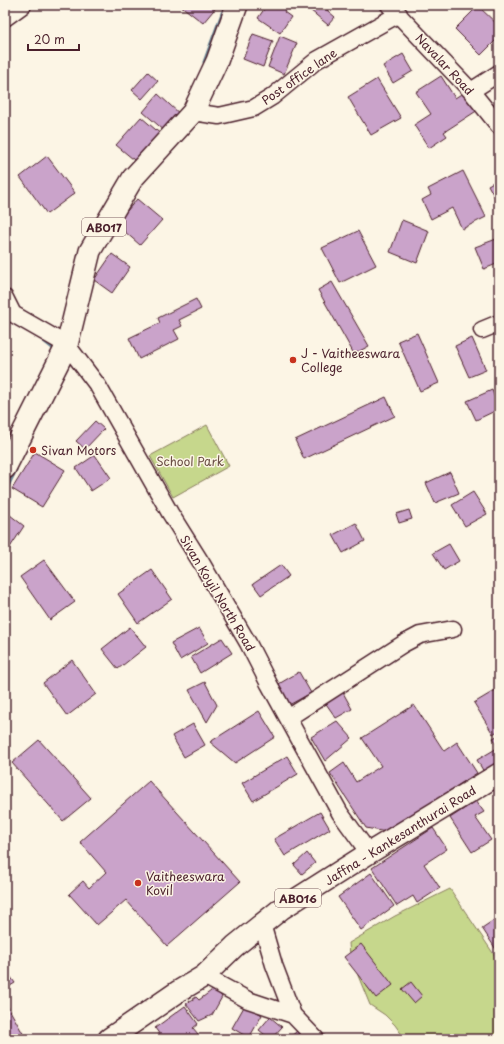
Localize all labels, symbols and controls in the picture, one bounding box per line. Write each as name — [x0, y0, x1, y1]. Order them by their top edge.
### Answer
scale bar — [28, 26, 79, 52]
street label: Navalar Road — [412, 29, 478, 99]
text: 20 m — [34, 30, 65, 48]
street label: Post office lane — [258, 43, 341, 109]
road number: AB017 — [82, 218, 126, 236]
place label: J - Vaitheeswara College — [301, 344, 400, 376]
marker: J - Vaitheeswara College — [288, 355, 298, 365]
place label: Sivan Motors — [41, 441, 117, 459]
marker: Sivan Motors — [28, 445, 38, 455]
park label: School Park — [156, 452, 224, 470]
street label: Sivan Koyil North Road — [176, 531, 260, 655]
street label: Jaffna - Kankesanthurai Road — [321, 781, 479, 889]
place label: Vaitheeswara Kovil — [146, 867, 225, 899]
marker: Vaitheeswara Kovil — [133, 878, 143, 888]
road number: AB016 — [275, 889, 321, 907]

